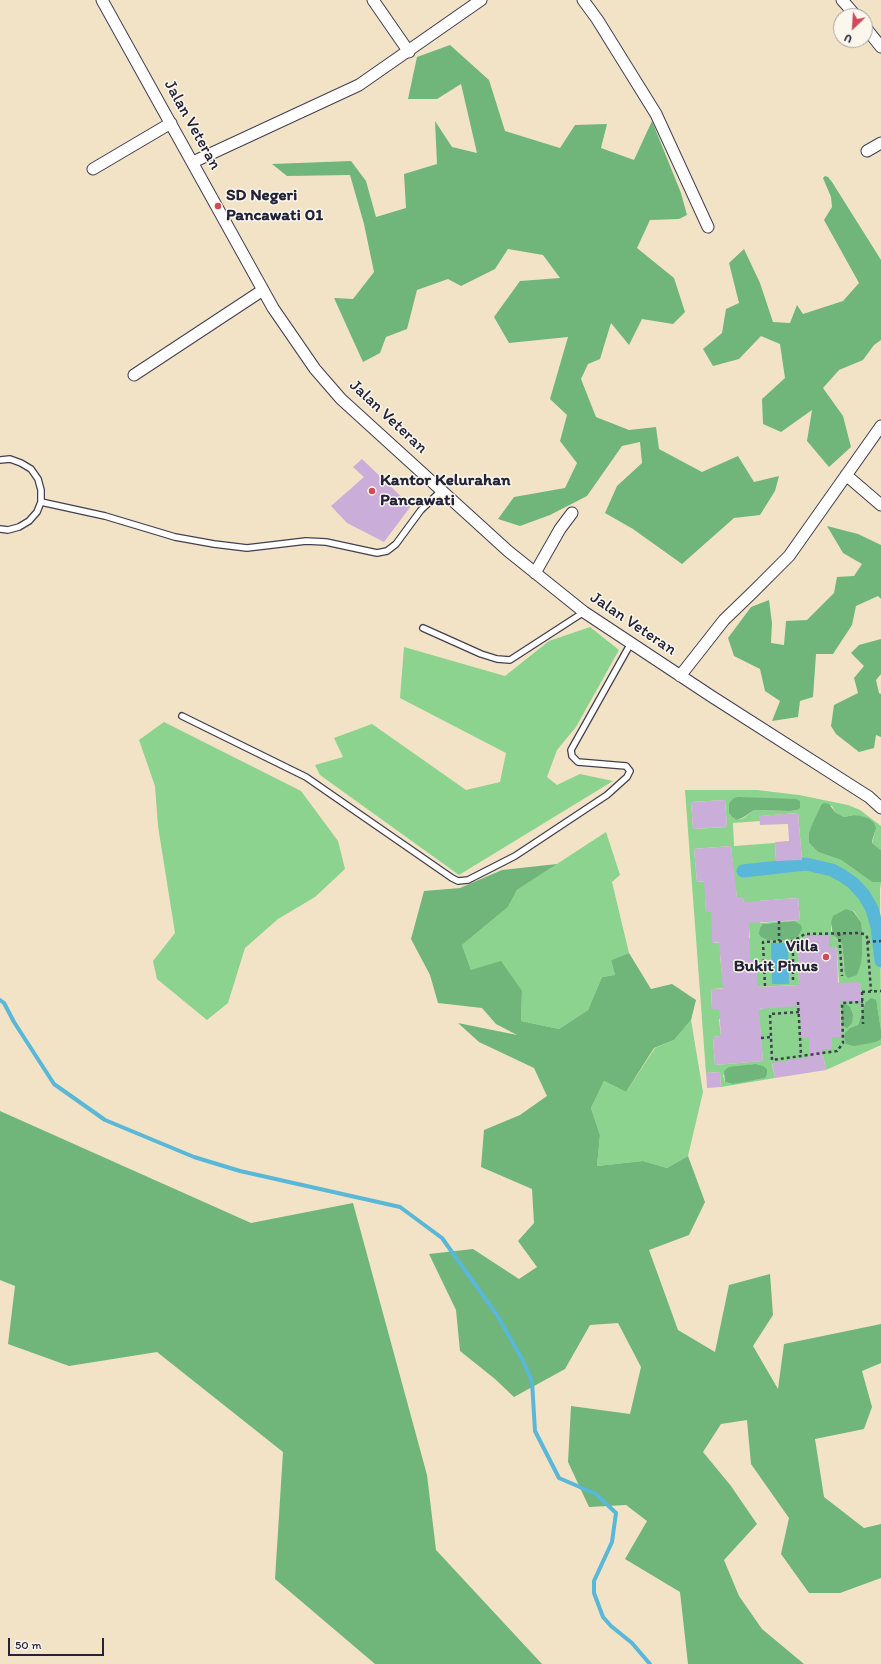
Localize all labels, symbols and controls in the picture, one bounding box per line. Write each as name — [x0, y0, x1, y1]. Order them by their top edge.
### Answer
north arrow — [833, 8, 873, 48]
text: U — [842, 31, 854, 46]
street label: Jalan Veteran — [159, 76, 225, 174]
place label: SD Negeri Pancawati 01 — [226, 186, 323, 226]
marker: SD Negeri Pancawati 01 — [213, 201, 223, 211]
street label: Jalan Veteran — [345, 376, 431, 458]
place label: Kantor Kelurahan Pancawati — [380, 471, 511, 511]
marker: Kantor Kelurahan Pancawati — [367, 486, 377, 496]
street label: Jalan Veteran — [586, 588, 680, 660]
place label: Villa Bukit Pinus — [734, 937, 818, 977]
marker: Villa Bukit Pinus — [821, 952, 831, 962]
scale bar — [10, 1630, 106, 1656]
text: 50 m — [15, 1638, 41, 1652]

